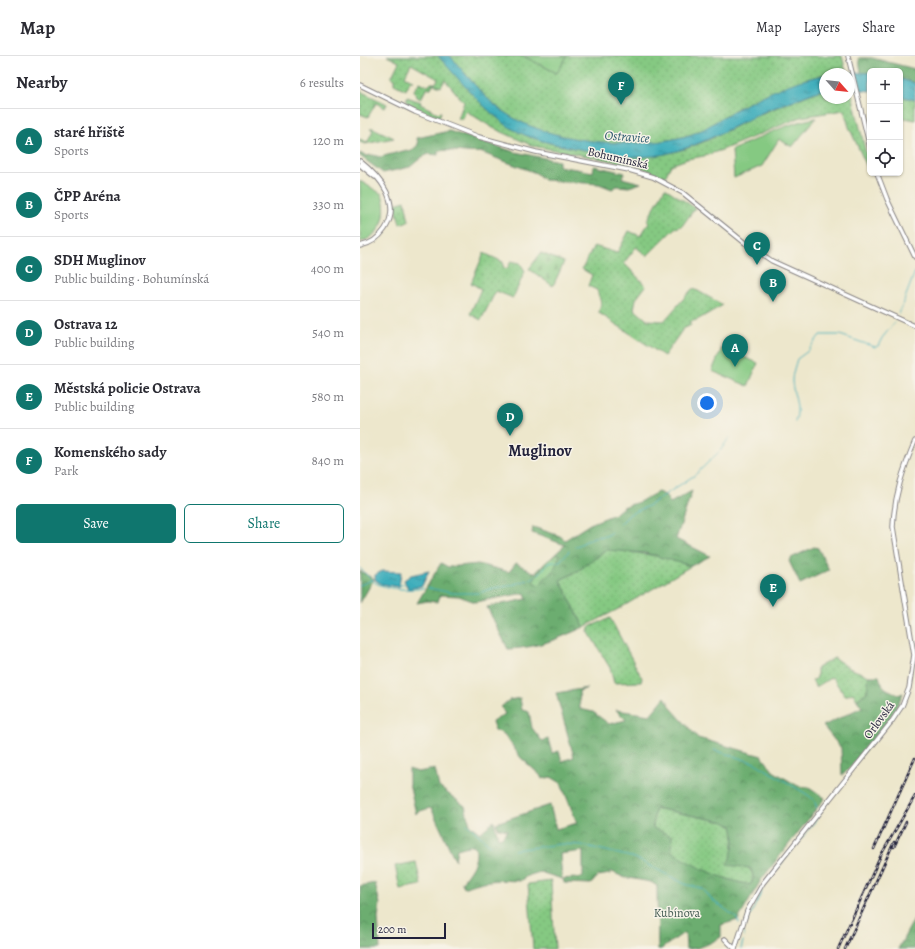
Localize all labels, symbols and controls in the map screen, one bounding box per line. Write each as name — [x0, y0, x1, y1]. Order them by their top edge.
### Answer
text: Map — [20, 15, 55, 41]
text: Map — [756, 18, 782, 37]
text: Layers — [804, 18, 840, 37]
text: Share — [862, 18, 895, 37]
north arrow — [819, 68, 855, 104]
map controls — [867, 68, 903, 176]
button: + — [867, 68, 903, 104]
text: Nearby — [16, 71, 67, 94]
pin: F — [608, 72, 634, 105]
text: 6 results — [300, 74, 344, 91]
button: − — [867, 104, 903, 140]
text: staré hřiště — [54, 122, 125, 142]
water label: Ostravice — [604, 126, 650, 147]
text: A — [25, 132, 33, 149]
text: 120 m — [313, 132, 344, 149]
button: locate — [867, 140, 903, 176]
text: Sports — [54, 142, 89, 159]
street label: Bohumínská — [586, 143, 650, 173]
text: ČPP Aréna — [54, 186, 121, 206]
text: B — [25, 196, 33, 213]
text: 330 m — [313, 196, 344, 213]
text: Sports — [54, 206, 89, 223]
pin: C — [744, 232, 770, 265]
text: SDH Muglinov — [54, 250, 146, 270]
text: C — [25, 260, 33, 277]
text: 400 m — [311, 260, 344, 277]
pin: B — [760, 269, 786, 302]
text: Public building · Bohumínská — [54, 270, 209, 287]
text: Ostrava 12 — [54, 314, 118, 334]
text: D — [24, 324, 34, 341]
text: 540 m — [312, 324, 344, 341]
text: Public building — [54, 334, 134, 351]
pin: A — [722, 334, 748, 367]
text: Městská policie Ostrava — [54, 378, 201, 398]
text: E — [25, 388, 33, 405]
text: 580 m — [312, 388, 344, 405]
your location — [697, 393, 717, 413]
text: Public building — [54, 398, 134, 415]
pin: D — [497, 403, 523, 436]
district label: Muglinov — [508, 440, 572, 462]
text: Komenského sady — [54, 442, 166, 462]
text: F — [26, 452, 32, 469]
text: 840 m — [311, 452, 344, 469]
text: Park — [54, 462, 78, 479]
button: Save — [16, 504, 176, 543]
button: Share — [184, 504, 344, 543]
pin: E — [760, 574, 786, 607]
street label: Orlovská — [860, 698, 898, 742]
park label: Kubínova — [654, 905, 701, 921]
scale bar — [372, 921, 446, 940]
text: 200 m — [378, 922, 406, 937]

